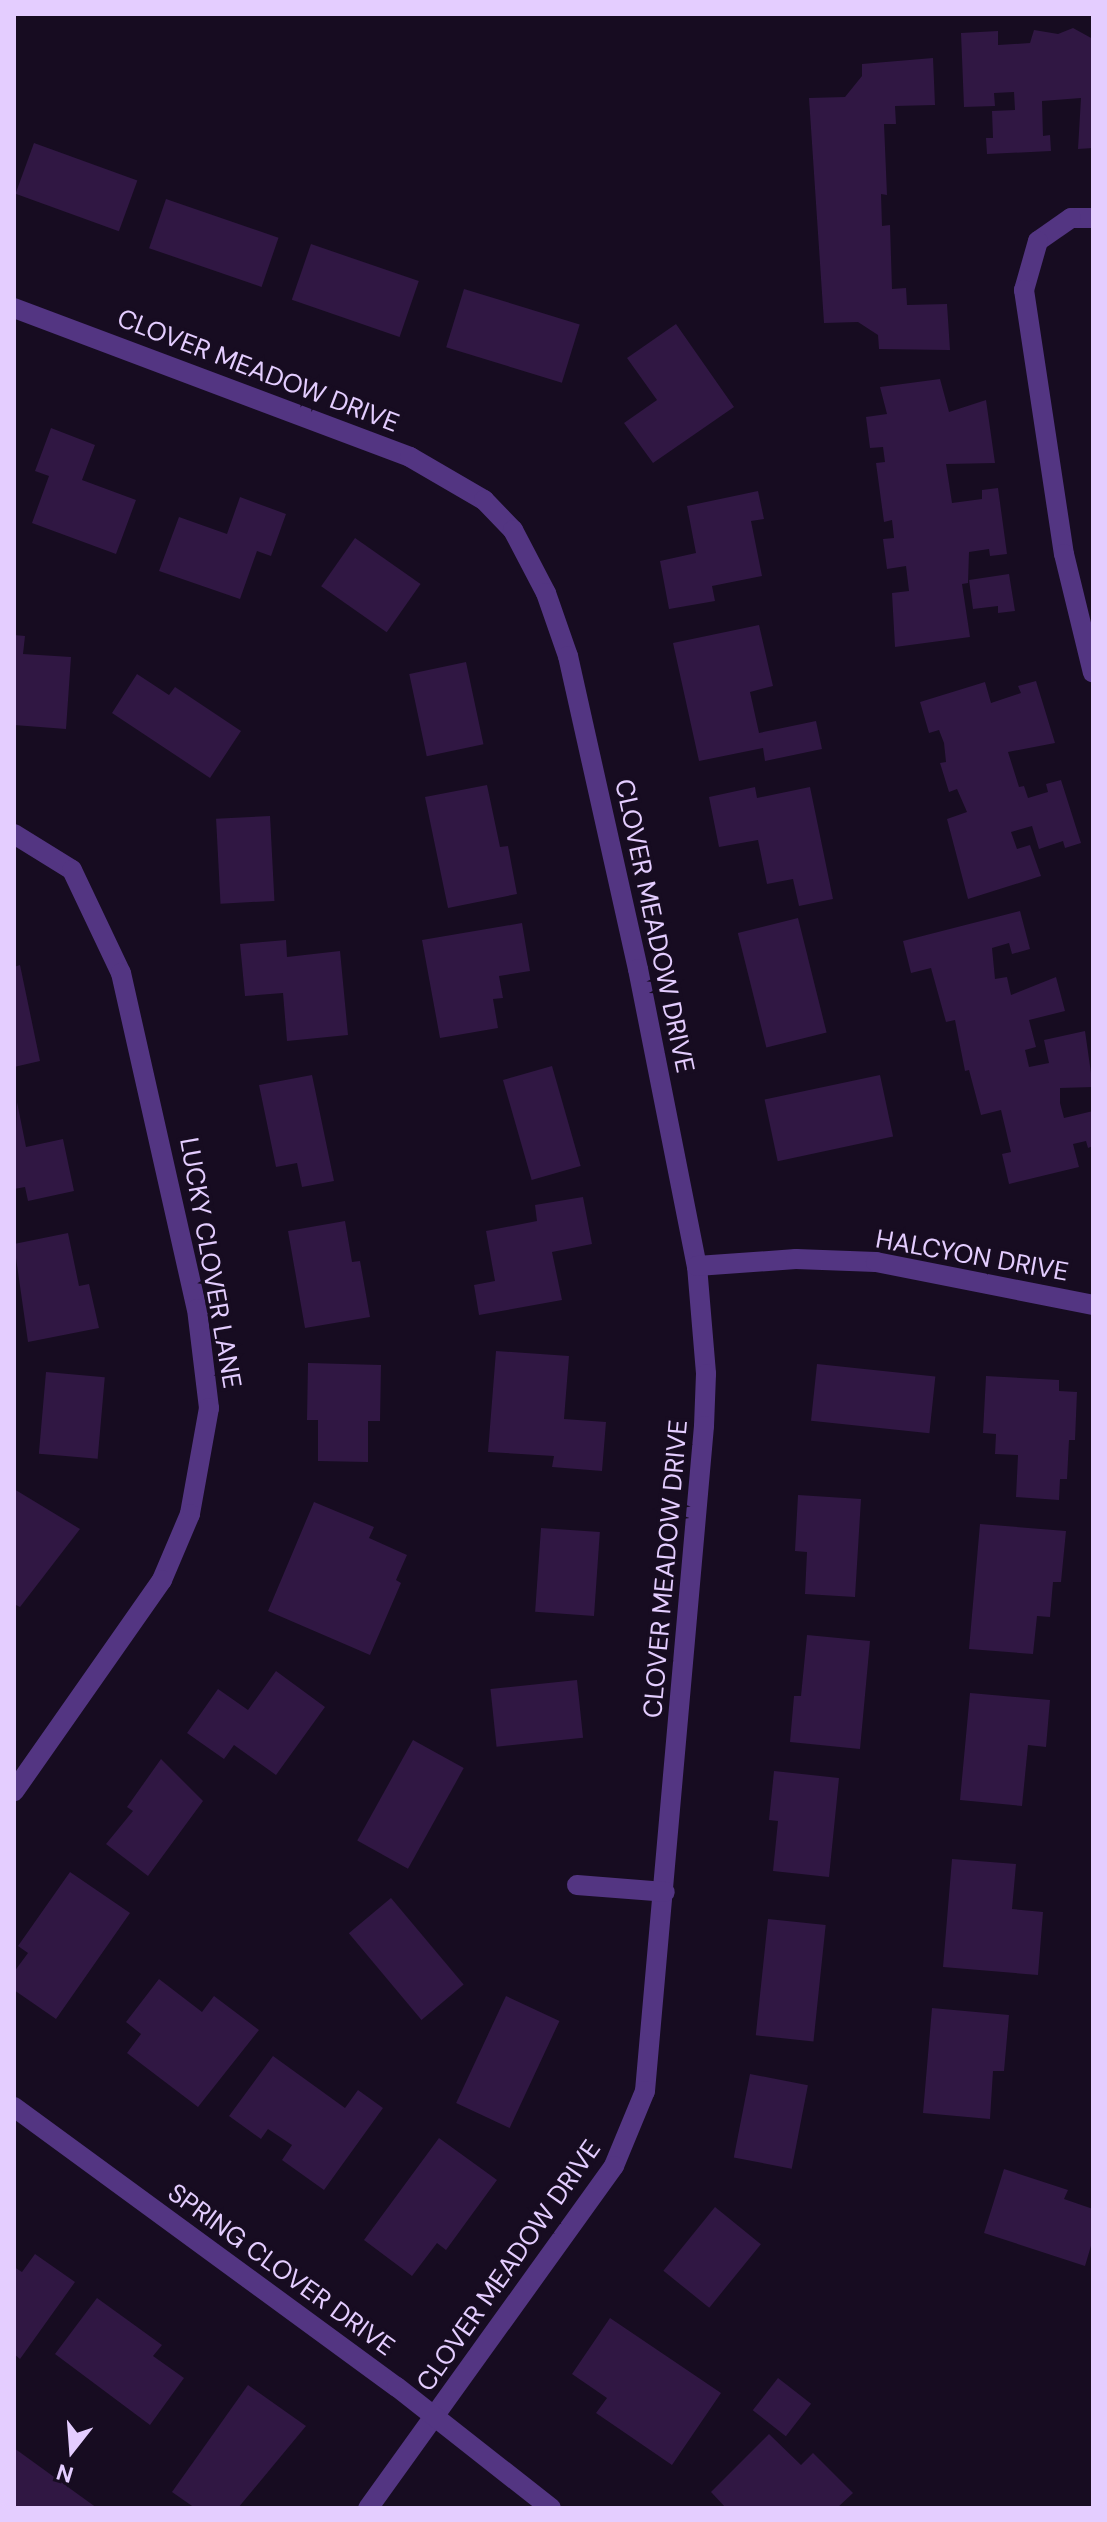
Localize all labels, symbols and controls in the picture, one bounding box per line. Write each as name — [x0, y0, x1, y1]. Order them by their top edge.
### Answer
street label: CLOVER MEADOW DRIVE — [113, 303, 403, 439]
street label: CLOVER MEADOW DRIVE — [608, 776, 700, 1076]
street label: LUCKY CLOVER LANE — [173, 1135, 247, 1391]
street label: HALCYON DRIVE — [873, 1224, 1071, 1288]
street label: CLOVER MEADOW DRIVE — [637, 1419, 695, 1719]
street label: CLOVER MEADOW DRIVE — [410, 2134, 608, 2398]
street label: SPRING CLOVER DRIVE — [162, 2177, 400, 2363]
north arrow — [32, 2410, 112, 2490]
text: N — [53, 2457, 77, 2490]

